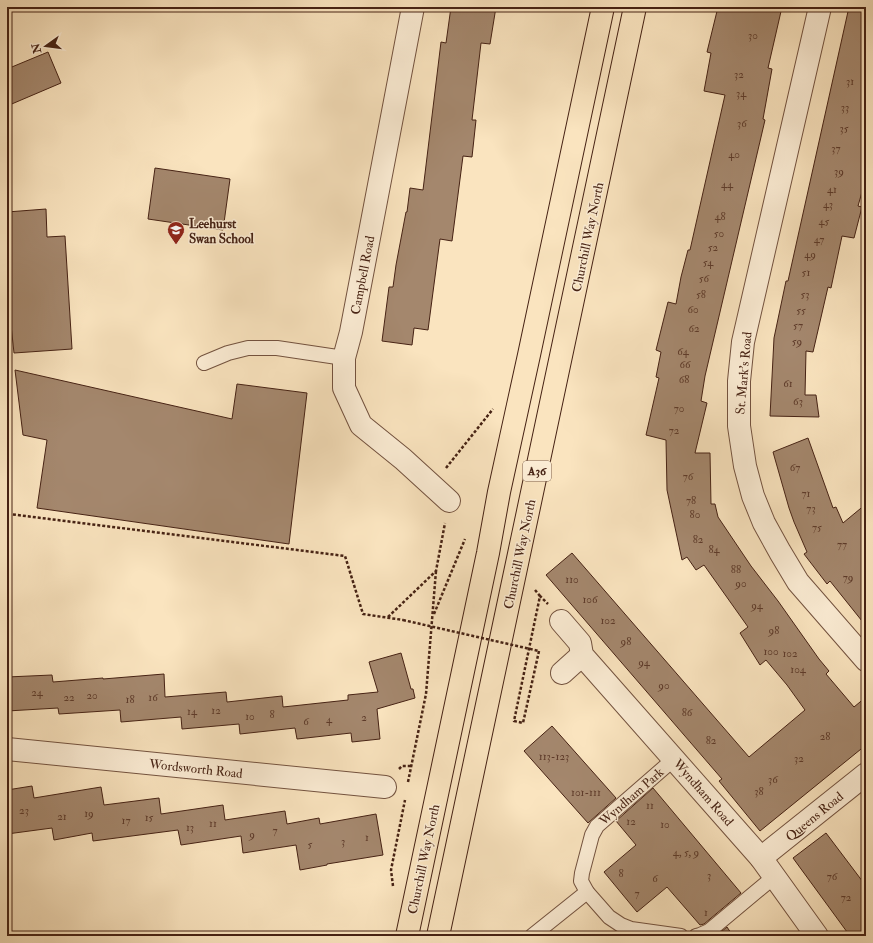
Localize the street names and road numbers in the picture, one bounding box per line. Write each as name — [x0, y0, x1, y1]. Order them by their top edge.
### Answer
street label: Churchill Way North — [569, 181, 608, 294]
street label: Campbell Road — [348, 234, 380, 316]
street label: St. Mark's Road — [732, 330, 756, 415]
road number: A36 — [523, 461, 551, 481]
street label: Churchill Way North — [501, 498, 540, 611]
street label: Wyndham Road — [668, 755, 737, 831]
street label: Wordsworth Road — [147, 756, 244, 782]
street label: Wyndham Park — [595, 764, 668, 830]
street label: Queens Road — [783, 788, 847, 845]
street label: Churchill Way North — [405, 803, 444, 916]

